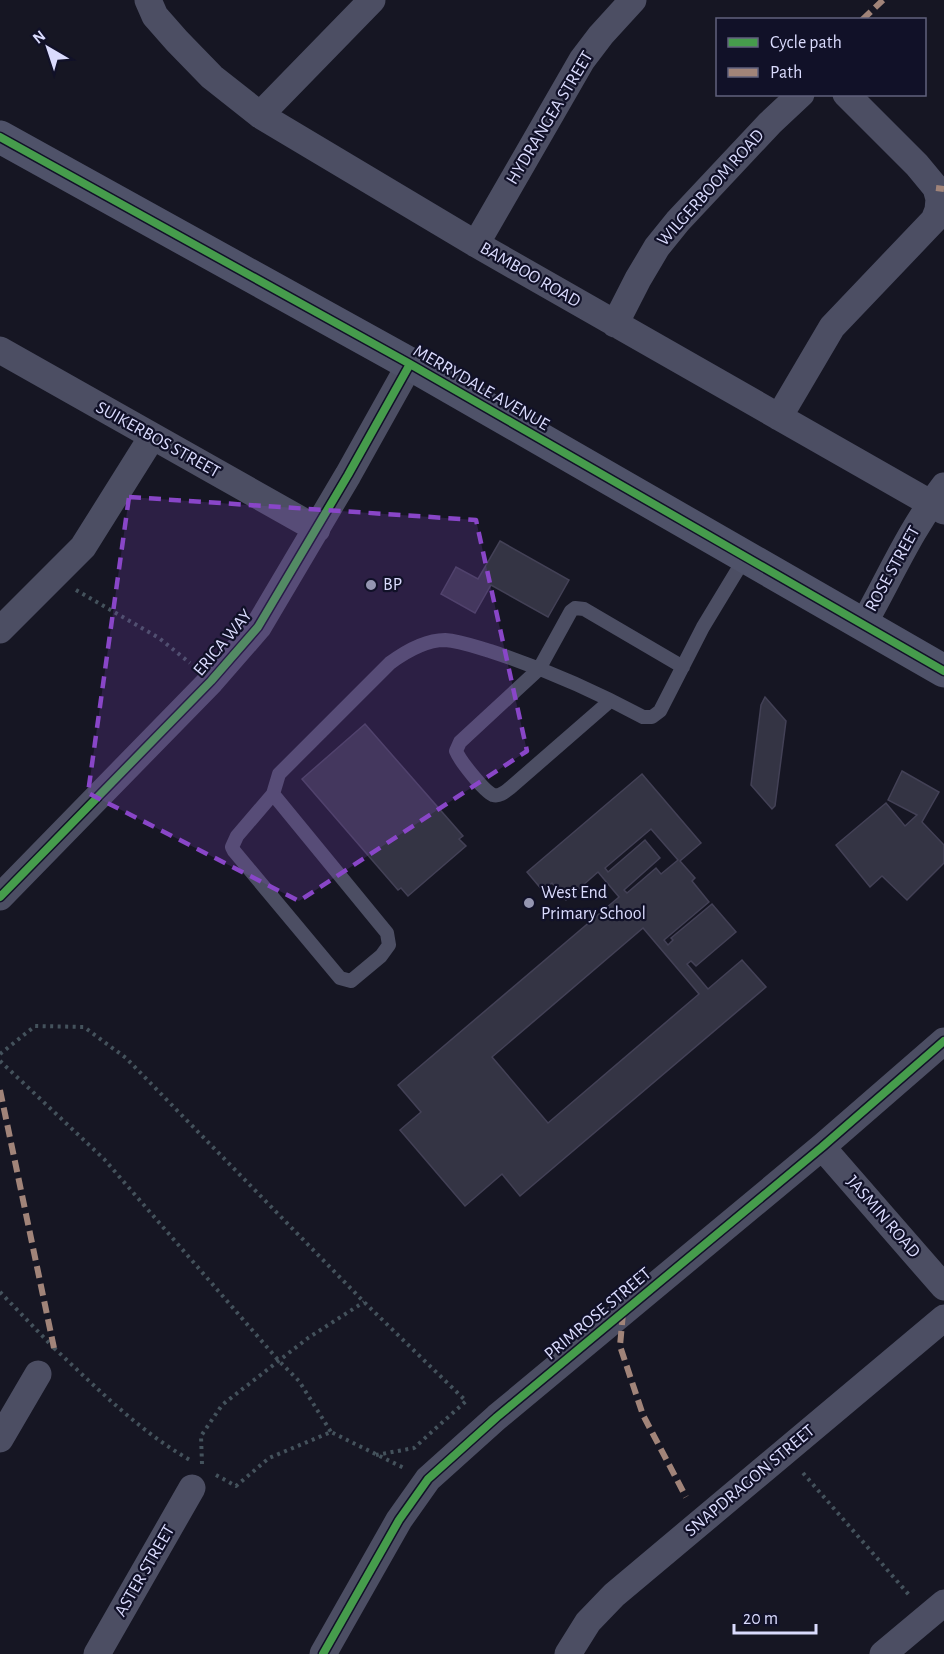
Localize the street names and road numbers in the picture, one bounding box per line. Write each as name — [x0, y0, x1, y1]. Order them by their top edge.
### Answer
street label: HYDRANGEA STREET — [503, 48, 597, 188]
street label: WILGERBOOM ROAD — [654, 126, 768, 250]
street label: BAMBOO ROAD — [477, 239, 583, 311]
street label: MERRYDALE AVENUE — [410, 342, 552, 434]
street label: SUIKERBOS STREET — [93, 398, 223, 482]
street label: ROSE STREET — [862, 523, 924, 615]
street label: ERICA WAY — [190, 606, 256, 680]
street label: JASMIN ROAD — [843, 1173, 923, 1261]
street label: PRIMROSE STREET — [541, 1264, 655, 1364]
street label: SNAPDRAGON STREET — [682, 1422, 818, 1540]
street label: ASTER STREET — [112, 1522, 178, 1620]

